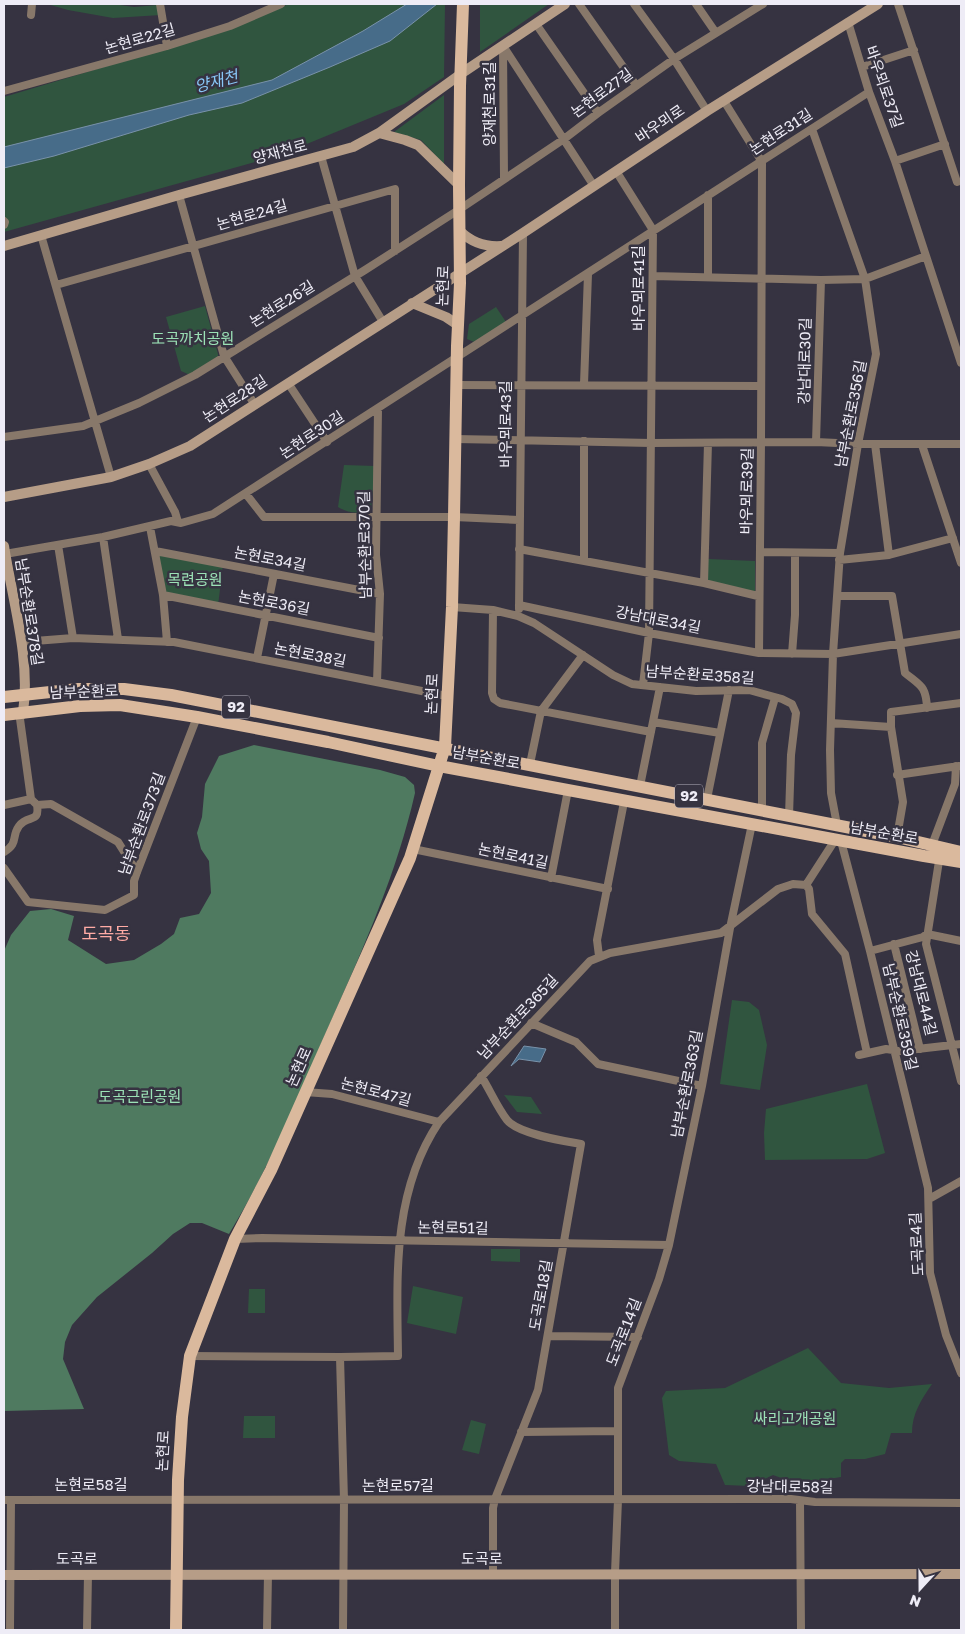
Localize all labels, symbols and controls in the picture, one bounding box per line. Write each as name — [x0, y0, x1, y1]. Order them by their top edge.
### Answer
street label: 논현로22길 — [102, 19, 177, 57]
street label: 바우뫼로37길 — [862, 43, 907, 130]
street label: 양재천로31길 — [480, 61, 498, 147]
street label: 논현로27길 — [567, 64, 636, 121]
water label: 양재천 — [192, 65, 242, 96]
street label: 바우뫼로 — [632, 100, 687, 146]
street label: 논현로31길 — [746, 104, 815, 158]
street label: 양재천로 — [251, 135, 309, 167]
street label: 논현로24길 — [214, 195, 289, 233]
street label: 바우뫼로41길 — [629, 245, 647, 331]
street label: 논현로 — [432, 265, 452, 307]
street label: 논현로26길 — [246, 276, 317, 330]
street label: 강남대로30길 — [794, 317, 814, 405]
park label: 도곡까치공원 — [152, 329, 234, 347]
street label: 남부순환로356길 — [831, 358, 869, 469]
street label: 논현로28길 — [199, 371, 270, 426]
street label: 바우뫼로43길 — [496, 381, 514, 467]
street label: 논현로30길 — [276, 407, 347, 462]
street label: 바우뫼로39길 — [736, 447, 756, 535]
street label: 남부순환로370길 — [354, 490, 374, 600]
street label: 논현로34길 — [233, 542, 308, 574]
street label: 남부순환로378길 — [13, 557, 47, 667]
park label: 목련공원 — [167, 570, 223, 588]
street label: 논현로36길 — [237, 586, 312, 618]
street label: 강남대로34길 — [614, 602, 703, 636]
street label: 논현로38길 — [273, 638, 348, 670]
street label: 남부순환로358길 — [645, 661, 755, 687]
street label: 논현로 — [421, 673, 441, 715]
street label: 남부순환로 — [49, 681, 119, 701]
road number: 92 — [222, 696, 250, 719]
street label: 남부순환로 — [451, 742, 522, 772]
street label: 남부순환로373길 — [114, 770, 168, 878]
road number: 92 — [675, 784, 703, 808]
street label: 남부순환로 — [849, 817, 920, 847]
street label: 논현로41길 — [476, 839, 550, 871]
district label: 도곡동 — [81, 922, 131, 944]
street label: 강남대로44길 — [903, 948, 941, 1037]
street label: 남부순환로359길 — [880, 961, 922, 1072]
street label: 남부순환로365길 — [473, 970, 561, 1062]
street label: 남부순환로363길 — [667, 1028, 705, 1139]
street label: 논현로 — [281, 1044, 315, 1089]
street label: 논현로47길 — [339, 1073, 414, 1109]
park label: 도곡근린공원 — [99, 1087, 181, 1105]
street label: 도곡로4길 — [905, 1211, 927, 1277]
street label: 논현로51길 — [417, 1217, 489, 1237]
street label: 도곡로18길 — [525, 1258, 555, 1332]
street label: 도곡로14길 — [602, 1295, 644, 1368]
park label: 싸리고개공원 — [754, 1409, 836, 1427]
street label: 논현로 — [152, 1430, 172, 1472]
street label: 논현로58길 — [54, 1475, 128, 1493]
street label: 논현로57길 — [362, 1476, 434, 1494]
street label: 강남대로58길 — [746, 1476, 834, 1496]
street label: 도곡로 — [56, 1549, 98, 1567]
street label: 도곡로 — [461, 1549, 503, 1567]
north arrow — [895, 1564, 945, 1614]
text: N — [907, 1592, 923, 1611]

